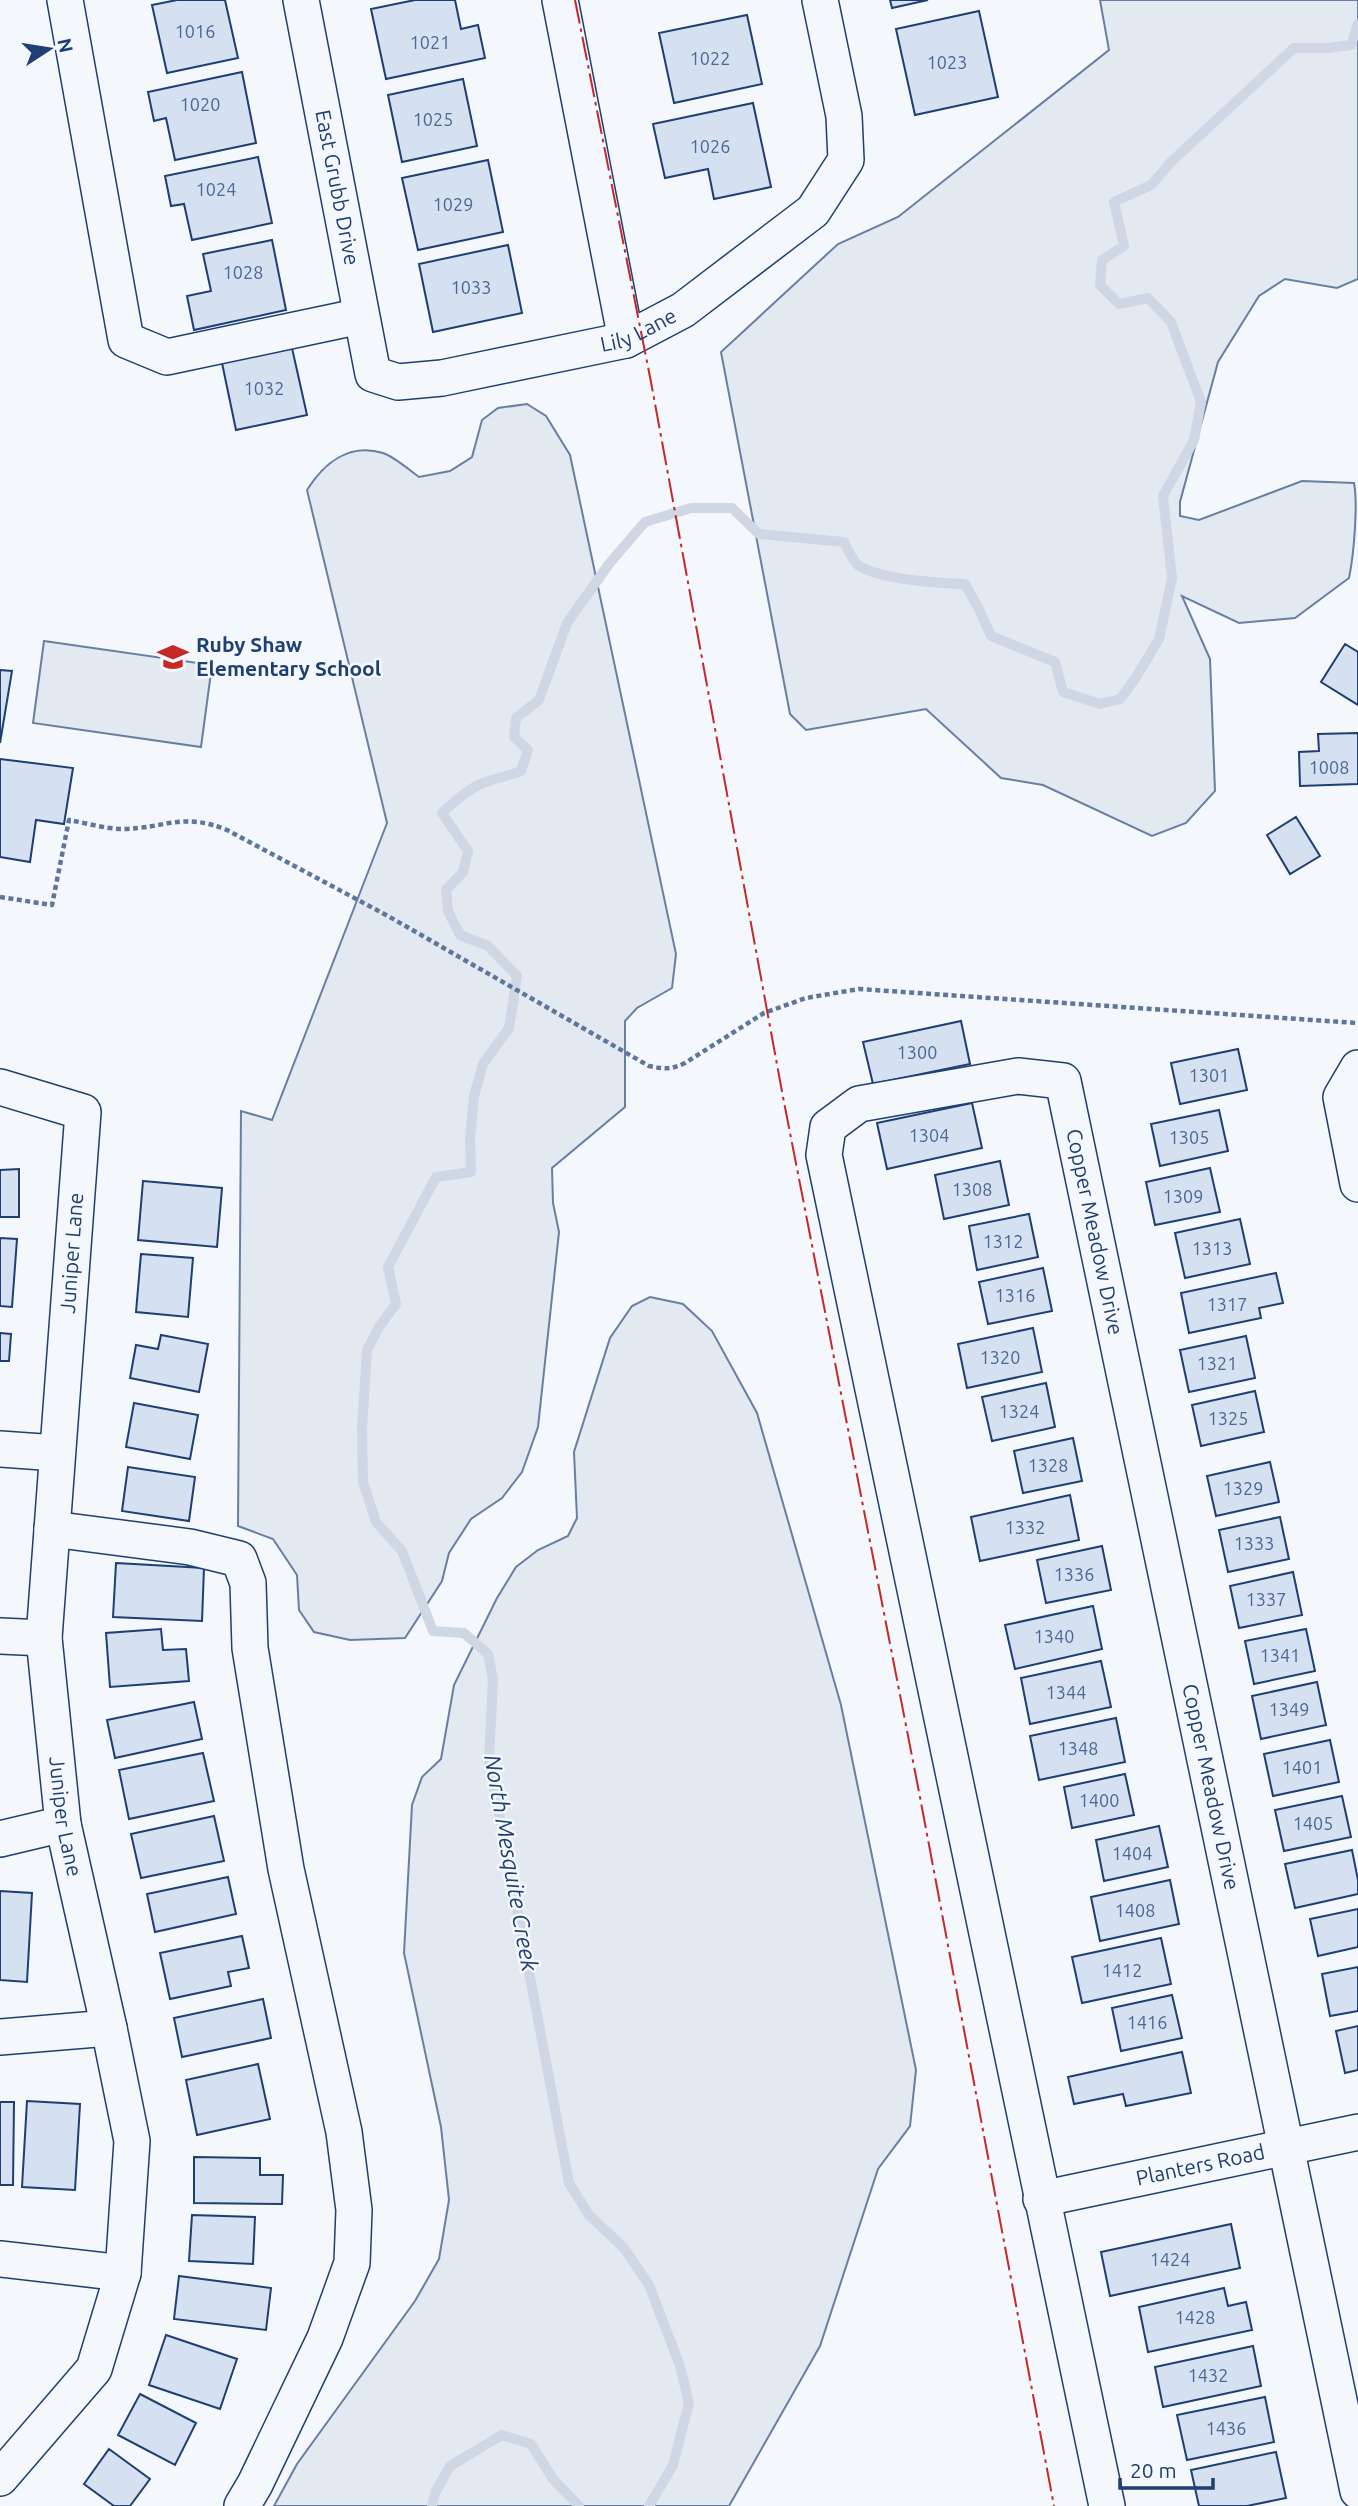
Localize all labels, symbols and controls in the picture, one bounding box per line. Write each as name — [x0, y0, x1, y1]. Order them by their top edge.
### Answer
north arrow — [14, 14, 84, 84]
house number: 1016 — [175, 21, 215, 41]
house number: 1021 — [410, 32, 450, 52]
text: N — [53, 36, 78, 55]
house number: 1022 — [690, 48, 730, 68]
house number: 1023 — [927, 52, 967, 72]
house number: 1020 — [180, 94, 220, 114]
street label: East Grubb Drive — [311, 108, 365, 267]
house number: 1025 — [413, 109, 453, 129]
house number: 1026 — [690, 136, 730, 156]
house number: 1024 — [196, 179, 236, 199]
house number: 1029 — [433, 194, 473, 214]
house number: 1028 — [223, 262, 263, 282]
house number: 1033 — [451, 277, 491, 297]
street label: Lily Lane — [598, 303, 680, 356]
house number: 1032 — [244, 378, 284, 398]
place label: Ruby Shaw Elementary School — [196, 632, 381, 680]
school or university icon: Ruby Shaw Elementary School — [156, 640, 190, 674]
house number: 1008 — [1309, 757, 1349, 777]
house number: 1300 — [897, 1042, 937, 1062]
house number: 1301 — [1189, 1065, 1229, 1085]
house number: 1304 — [909, 1125, 949, 1145]
street label: Copper Meadow Drive — [1062, 1126, 1129, 1337]
house number: 1305 — [1169, 1127, 1209, 1147]
house number: 1308 — [952, 1179, 992, 1199]
house number: 1309 — [1163, 1186, 1203, 1206]
street label: Juniper Lane — [55, 1192, 87, 1314]
house number: 1312 — [983, 1231, 1023, 1251]
house number: 1313 — [1192, 1238, 1232, 1258]
house number: 1316 — [995, 1285, 1035, 1305]
house number: 1317 — [1207, 1294, 1247, 1314]
house number: 1320 — [980, 1347, 1020, 1367]
house number: 1321 — [1197, 1353, 1237, 1373]
house number: 1324 — [999, 1401, 1039, 1421]
house number: 1325 — [1208, 1408, 1248, 1428]
house number: 1328 — [1028, 1455, 1068, 1475]
house number: 1329 — [1223, 1478, 1263, 1498]
house number: 1332 — [1005, 1517, 1045, 1537]
house number: 1333 — [1234, 1533, 1274, 1553]
house number: 1336 — [1054, 1564, 1094, 1584]
house number: 1337 — [1246, 1589, 1286, 1609]
house number: 1340 — [1034, 1626, 1074, 1646]
house number: 1341 — [1260, 1645, 1300, 1665]
street label: Copper Meadow Drive — [1178, 1681, 1245, 1892]
house number: 1344 — [1046, 1682, 1086, 1702]
house number: 1349 — [1269, 1699, 1309, 1719]
house number: 1348 — [1058, 1738, 1098, 1758]
water label: North Mesquite Creek — [480, 1753, 543, 1973]
street label: Juniper Lane — [45, 1755, 87, 1879]
house number: 1401 — [1282, 1757, 1322, 1777]
house number: 1400 — [1079, 1790, 1119, 1810]
house number: 1405 — [1293, 1813, 1333, 1833]
house number: 1404 — [1112, 1843, 1152, 1863]
house number: 1408 — [1115, 1900, 1155, 1920]
house number: 1412 — [1102, 1960, 1142, 1980]
house number: 1416 — [1127, 2012, 1167, 2032]
street label: Planters Road — [1134, 2139, 1267, 2190]
house number: 1424 — [1150, 2249, 1190, 2269]
house number: 1428 — [1175, 2307, 1215, 2327]
house number: 1432 — [1188, 2365, 1228, 2385]
house number: 1436 — [1206, 2418, 1246, 2438]
scale bar — [1120, 2446, 1213, 2490]
text: 20 m — [1130, 2458, 1177, 2482]

